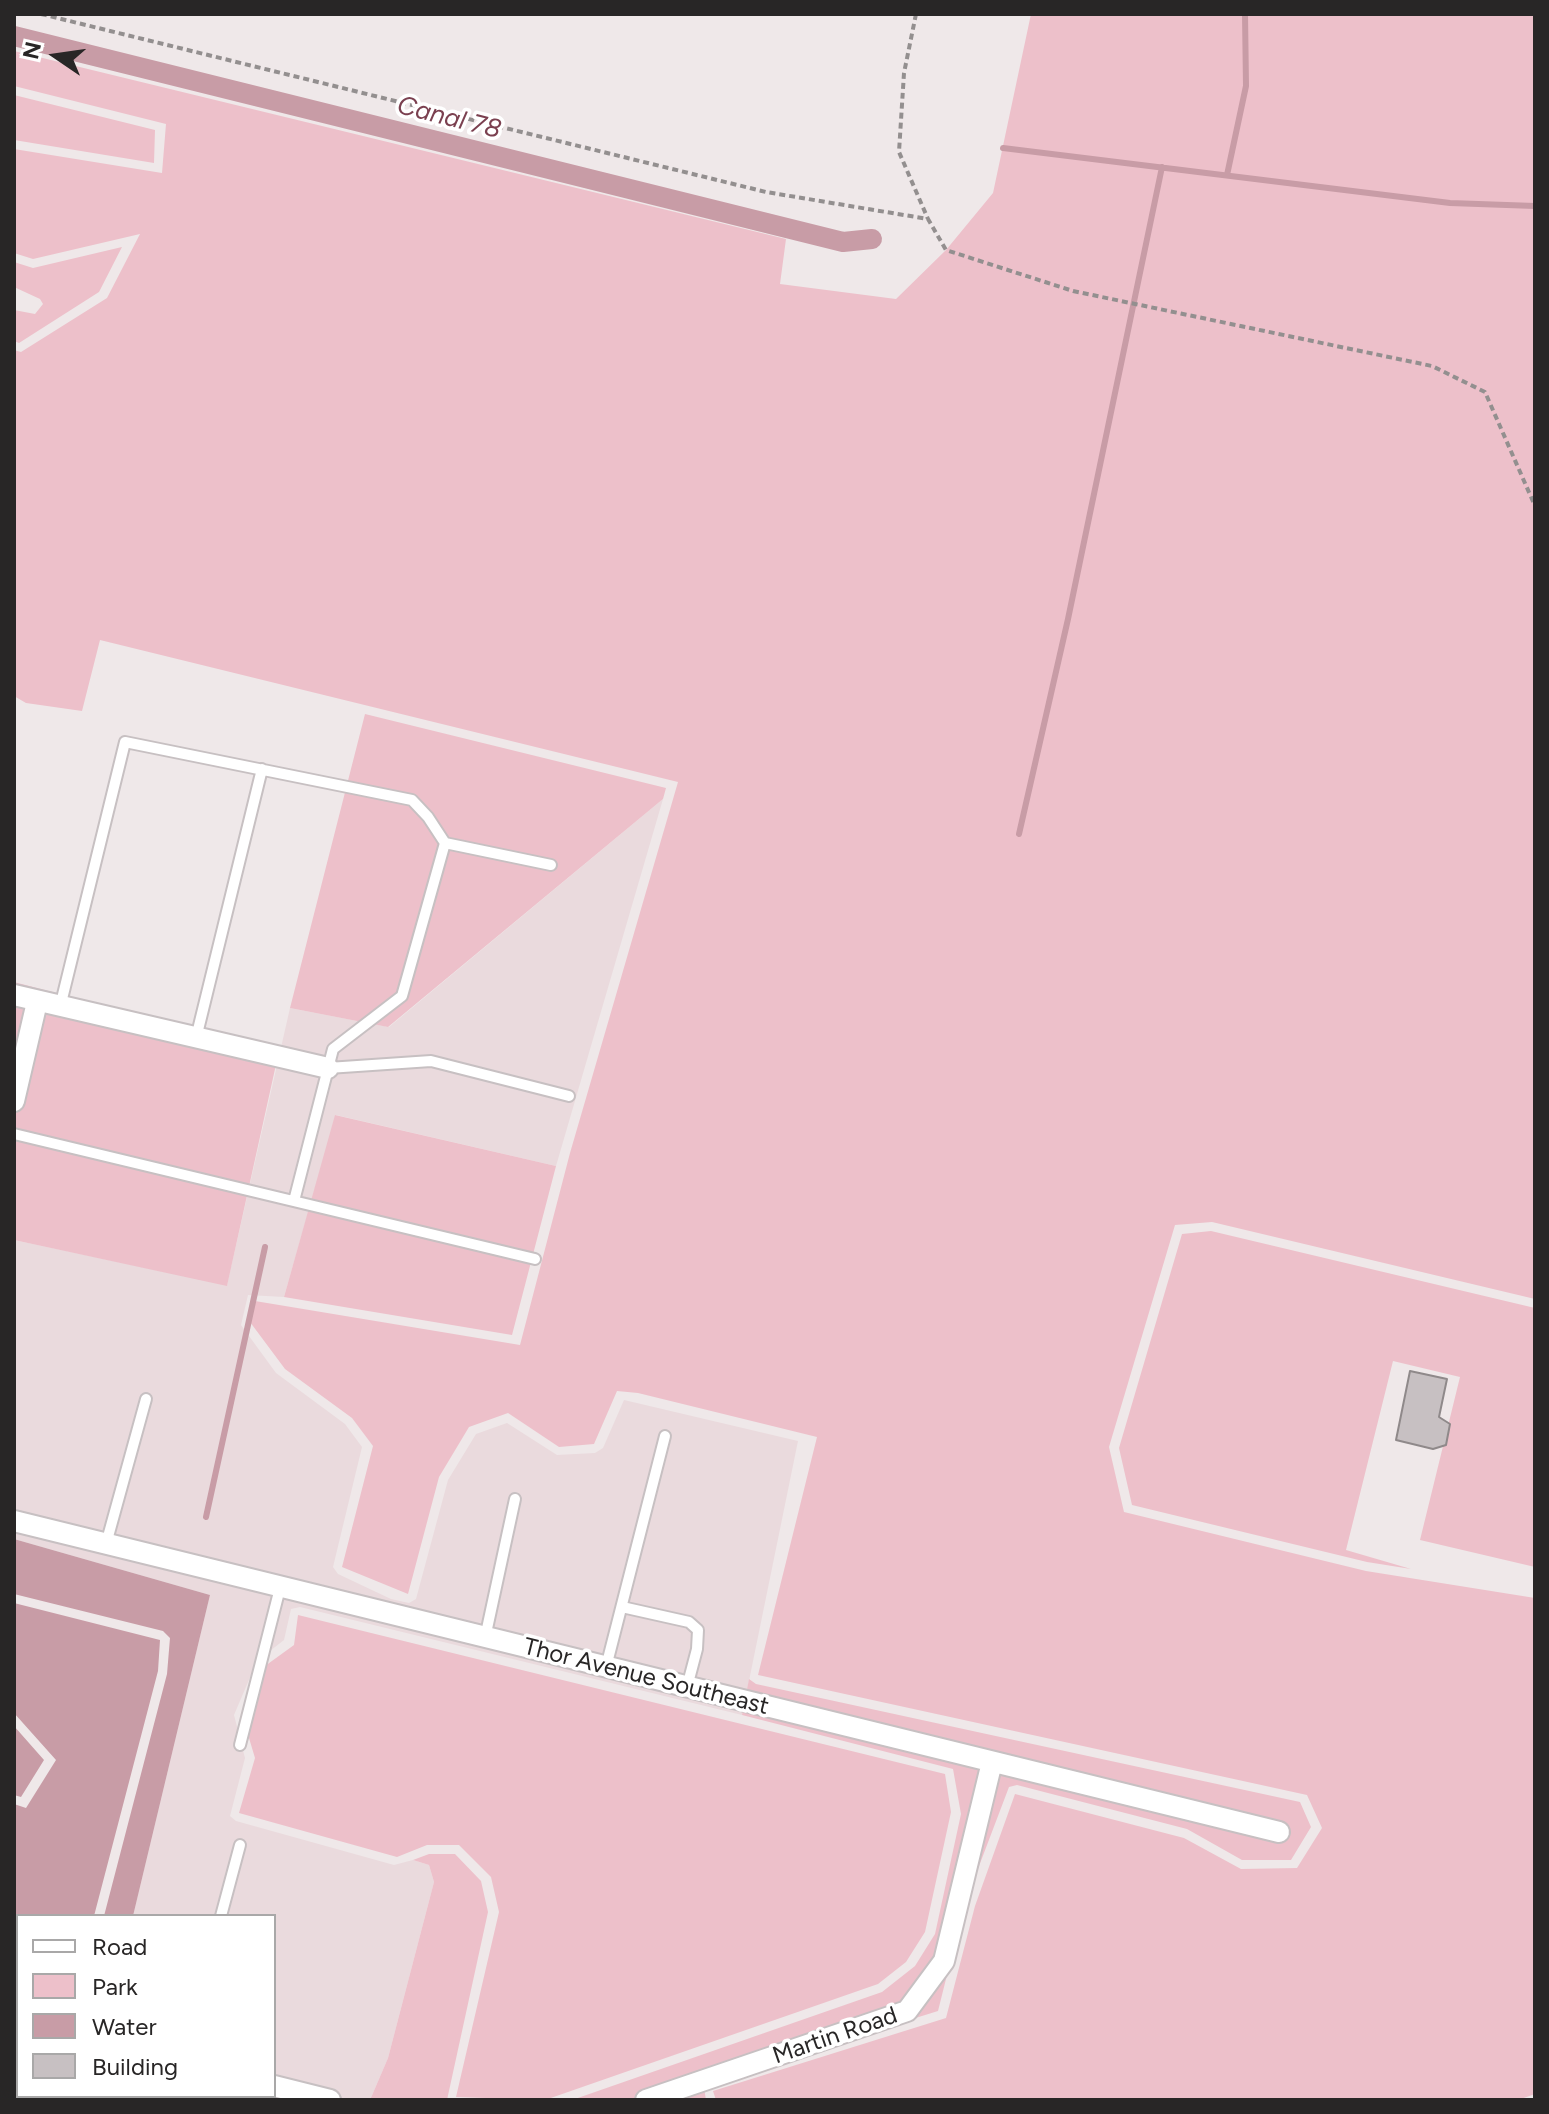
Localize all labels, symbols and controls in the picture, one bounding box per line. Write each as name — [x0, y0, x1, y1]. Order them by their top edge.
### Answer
north arrow — [16, 16, 96, 96]
text: N — [17, 39, 47, 62]
water label: Canal 78 — [394, 90, 504, 146]
street label: Thor Avenue Southeast — [520, 1633, 772, 1721]
legend — [16, 1914, 276, 2098]
text: Road — [92, 1932, 147, 1961]
text: Park — [92, 1972, 138, 2001]
street label: Martin Road — [769, 2001, 901, 2071]
text: Water — [92, 2012, 157, 2041]
text: Building — [92, 2052, 178, 2081]

